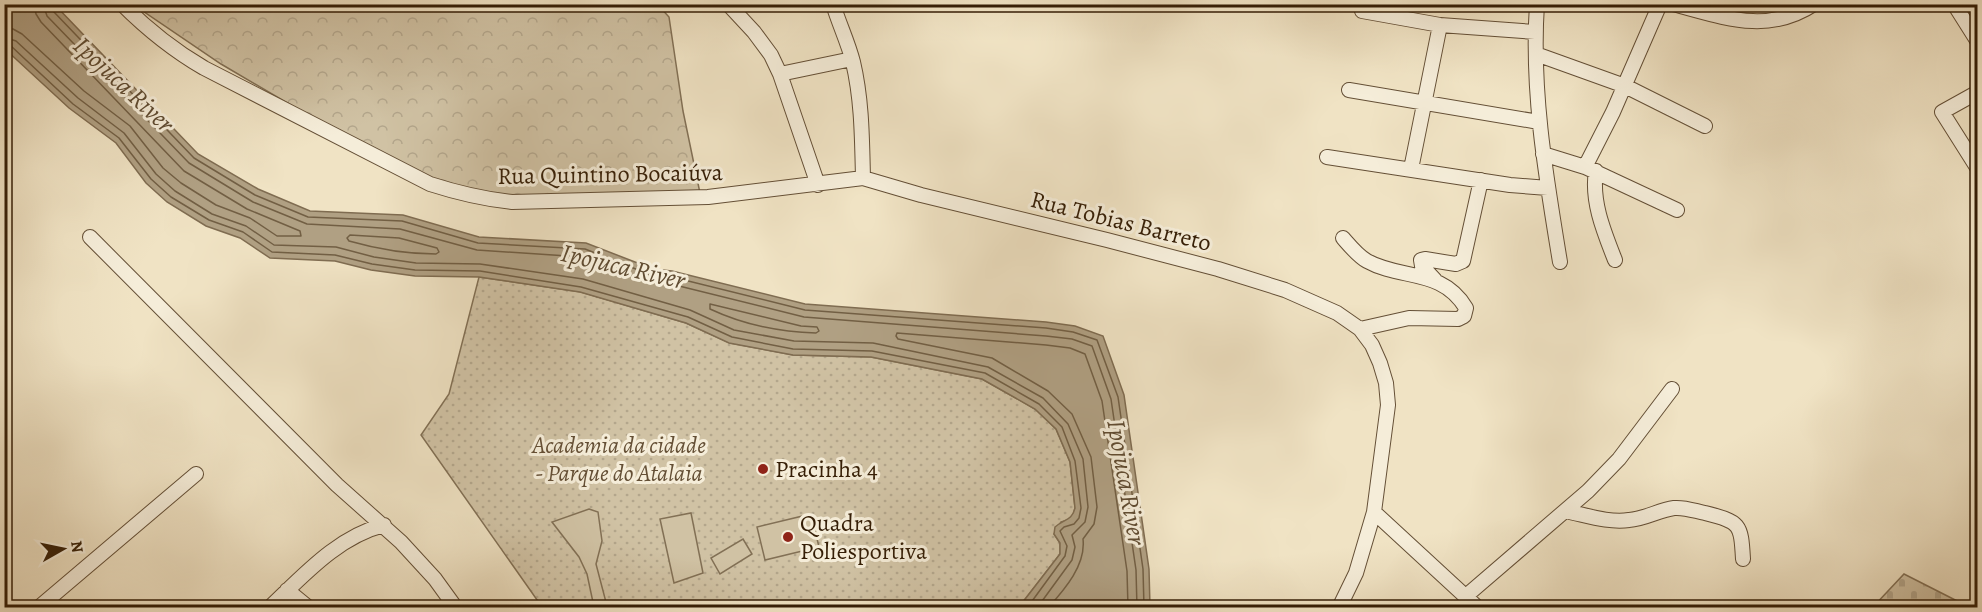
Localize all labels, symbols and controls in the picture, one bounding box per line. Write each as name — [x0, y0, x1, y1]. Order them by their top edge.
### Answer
water label: Ipojuca River — [66, 28, 183, 141]
street label: Rua Quintino Bocaiúva — [497, 156, 724, 192]
street label: Rua Tobias Barreto — [1027, 183, 1215, 259]
water label: Ipojuca River — [557, 235, 689, 298]
water label: Ipojuca River — [1098, 417, 1155, 548]
park label: Academia da cidade - Parque do Atalaia — [530, 429, 706, 489]
place label: Pracinha 4 — [775, 453, 878, 485]
marker: Pracinha 4 — [756, 462, 770, 476]
place label: Quadra Poliesportiva — [800, 507, 928, 567]
north arrow — [33, 519, 93, 579]
marker: Quadra Poliesportiva — [781, 530, 795, 544]
text: N — [65, 539, 89, 555]

